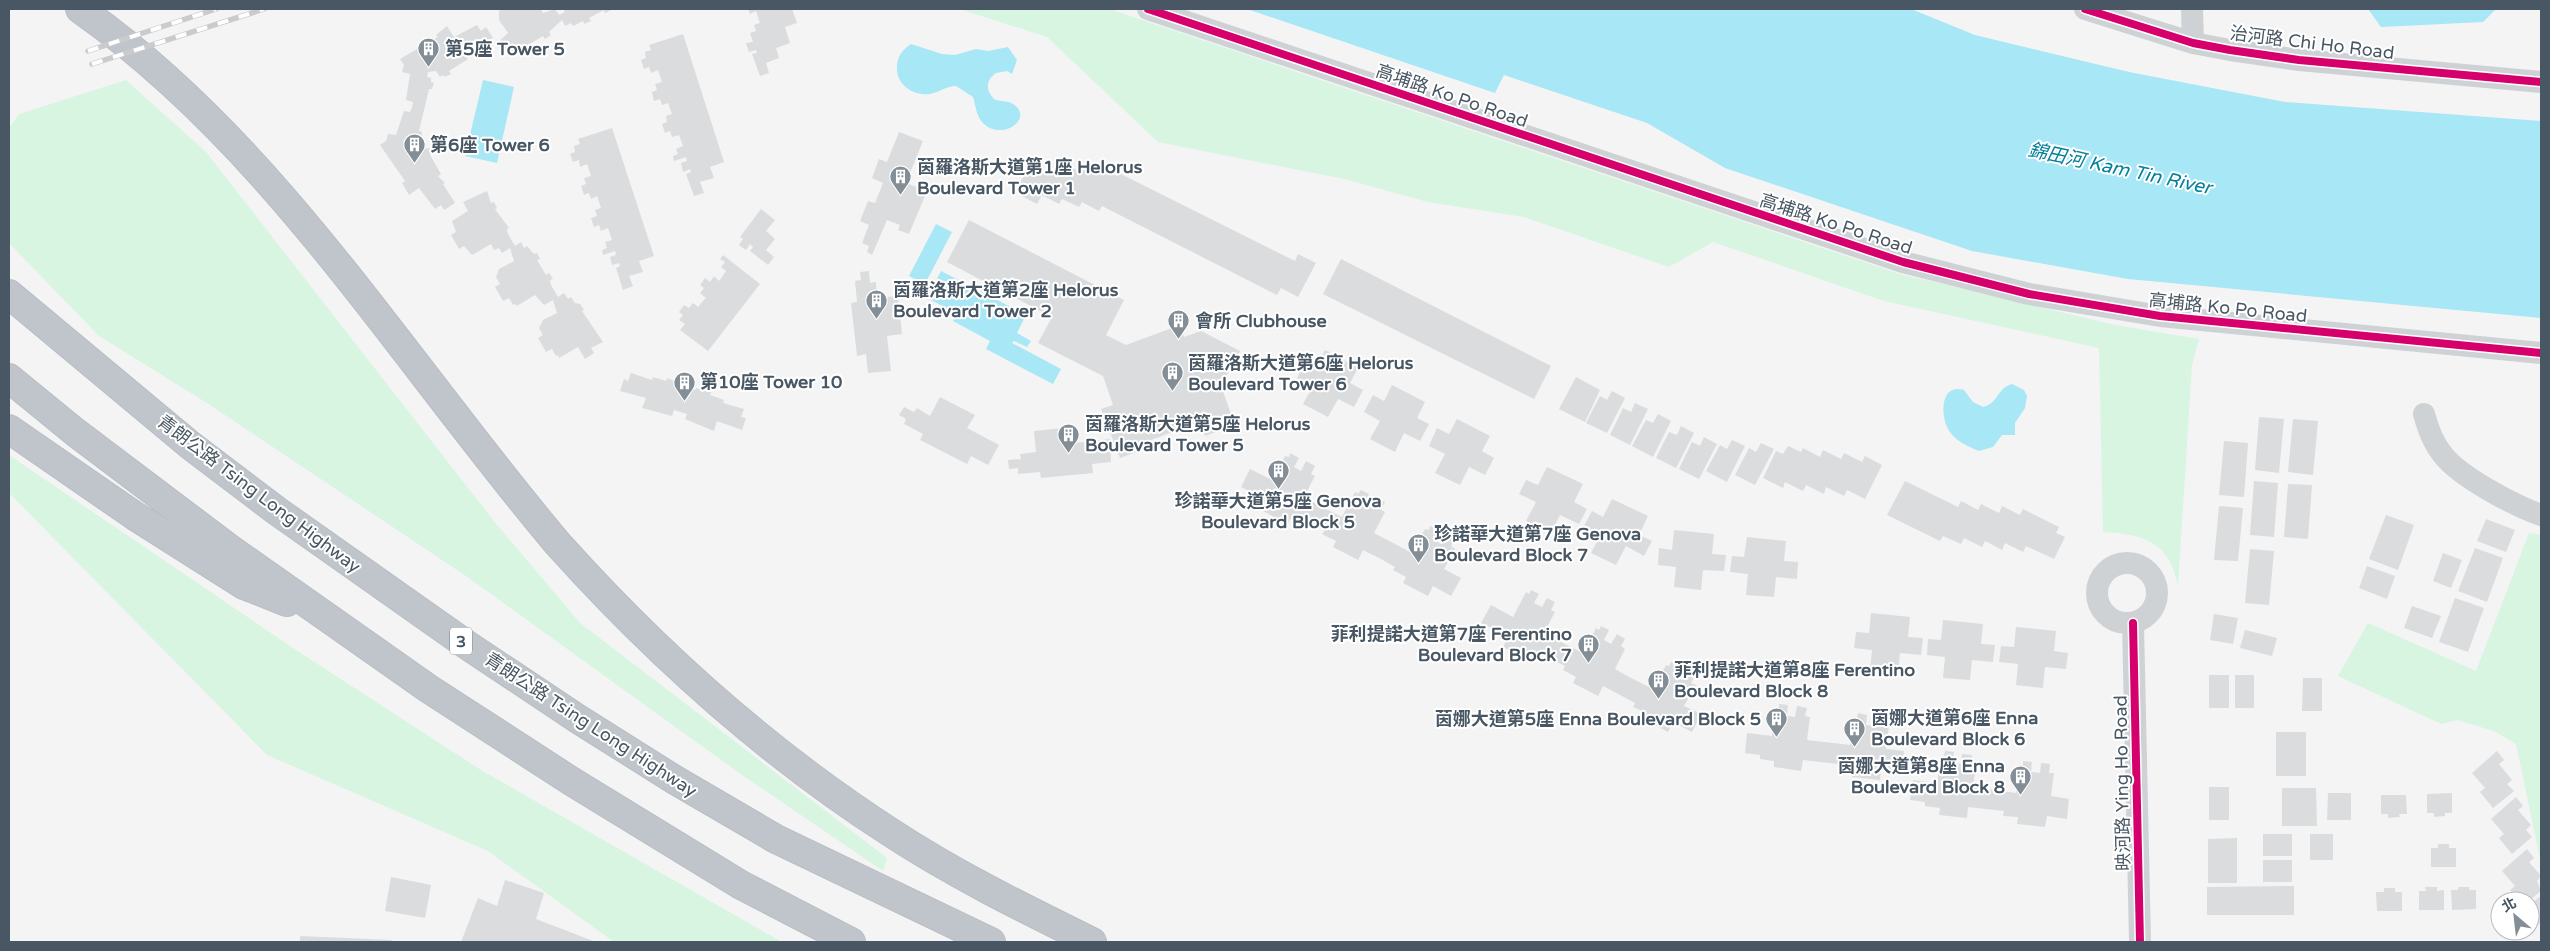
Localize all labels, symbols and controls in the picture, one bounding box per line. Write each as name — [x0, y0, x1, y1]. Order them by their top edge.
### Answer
street label: 治河路 Chi Ho Road — [2229, 22, 2395, 64]
building icon: 第5座 Tower 5 — [417, 37, 441, 68]
place label: 第5座 Tower 5 — [445, 38, 565, 60]
street label: 高埔路 Ko Po Road — [1373, 60, 1531, 132]
building icon: 第6座 Tower 6 — [402, 133, 426, 164]
place label: 第6座 Tower 6 — [430, 134, 550, 156]
water label: 錦田河 Kam Tin River — [2026, 139, 2216, 200]
place label: 茵羅洛斯大道第1座 Helorus Boulevard Tower 1 — [917, 156, 1143, 199]
building icon: 茵羅洛斯大道第1座 Helorus Boulevard Tower 1 — [889, 165, 913, 196]
street label: 高埔路 Ko Po Road — [1757, 189, 1915, 259]
place label: 茵羅洛斯大道第2座 Helorus Boulevard Tower 2 — [893, 279, 1119, 322]
building icon: 茵羅洛斯大道第2座 Helorus Boulevard Tower 2 — [865, 288, 889, 319]
street label: 高埔路 Ko Po Road — [2148, 289, 2308, 327]
building icon: 會所 Clubhouse — [1167, 309, 1191, 340]
place label: 會所 Clubhouse — [1195, 310, 1327, 332]
place label: 茵羅洛斯大道第6座 Helorus Boulevard Tower 6 — [1188, 352, 1414, 395]
building icon: 茵羅洛斯大道第6座 Helorus Boulevard Tower 6 — [1160, 361, 1184, 392]
building icon: 第10座 Tower 10 — [672, 370, 696, 401]
place label: 第10座 Tower 10 — [700, 371, 842, 393]
street label: 青朗公路 Tsing Long Highway — [153, 410, 365, 578]
place label: 茵羅洛斯大道第5座 Helorus Boulevard Tower 5 — [1085, 413, 1311, 456]
building icon: 茵羅洛斯大道第5座 Helorus Boulevard Tower 5 — [1057, 422, 1081, 453]
building icon: 珍諾華大道第5座 Genova Boulevard Block 5 — [1266, 459, 1290, 490]
place label: 珍諾華大道第5座 Genova Boulevard Block 5 — [1174, 490, 1382, 533]
place label: 珍諾華大道第7座 Genova Boulevard Block 7 — [1434, 523, 1641, 566]
building icon: 珍諾華大道第7座 Genova Boulevard Block 7 — [1406, 532, 1430, 563]
place label: 菲利提諾大道第7座 Ferentino Boulevard Block 7 — [1331, 623, 1572, 666]
road number: 3 — [450, 627, 472, 654]
building icon: 菲利提諾大道第7座 Ferentino Boulevard Block 7 — [1576, 632, 1600, 663]
street label: 青朗公路 Tsing Long Highway — [481, 648, 701, 802]
place label: 菲利提諾大道第8座 Ferentino Boulevard Block 8 — [1674, 659, 1915, 702]
building icon: 菲利提諾大道第8座 Ferentino Boulevard Block 8 — [1646, 668, 1670, 699]
street label: 映河路 Ying Ho Road — [2109, 695, 2135, 871]
building icon: 茵娜大道第5座 Enna Boulevard Block 5 — [1765, 707, 1789, 738]
place label: 茵娜大道第6座 Enna Boulevard Block 6 — [1871, 707, 2038, 750]
place label: 茵娜大道第5座 Enna Boulevard Block 5 — [1435, 708, 1761, 730]
building icon: 茵娜大道第6座 Enna Boulevard Block 6 — [1843, 716, 1867, 747]
place label: 茵娜大道第8座 Enna Boulevard Block 8 — [1838, 755, 2005, 798]
building icon: 茵娜大道第8座 Enna Boulevard Block 8 — [2009, 764, 2033, 795]
north arrow — [2490, 891, 2540, 941]
text: 北 — [2499, 894, 2519, 916]

